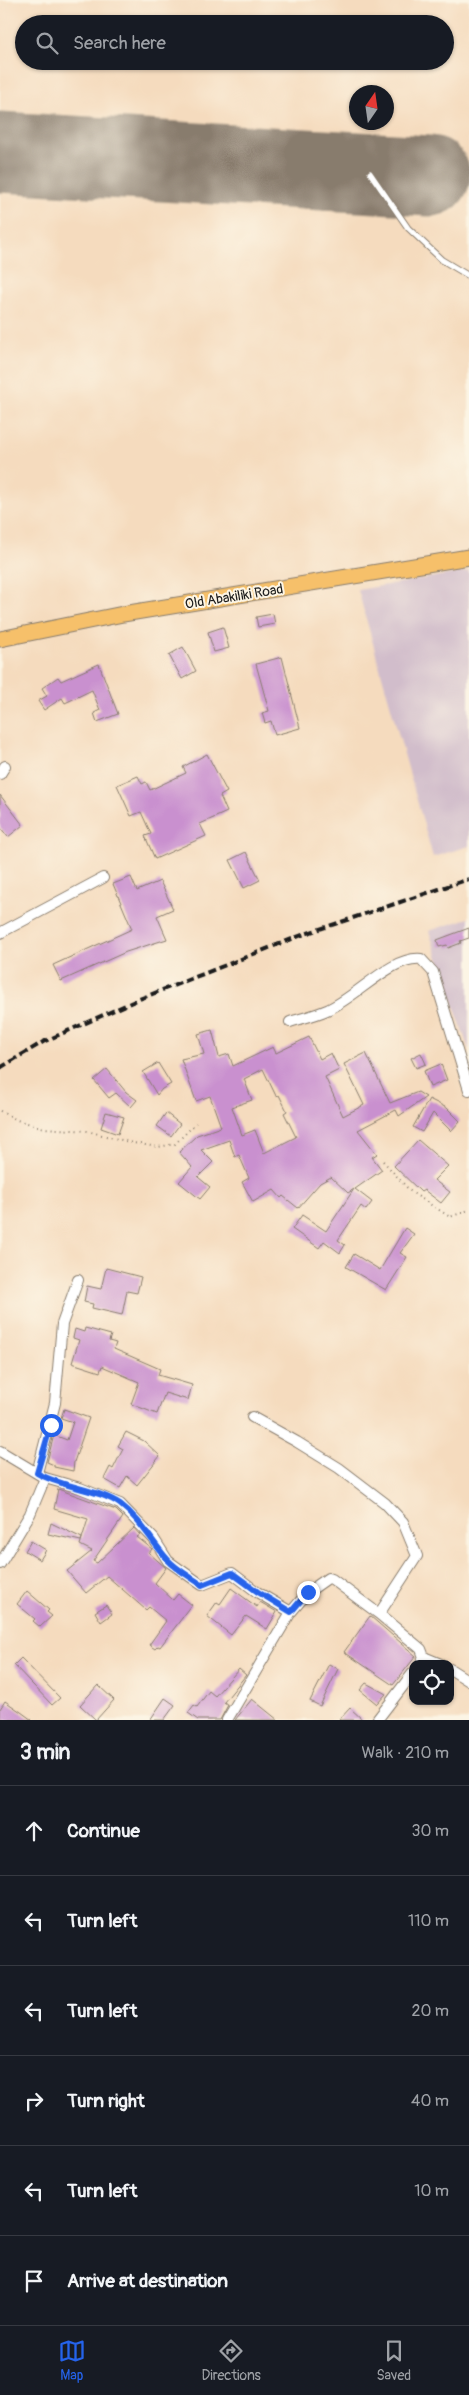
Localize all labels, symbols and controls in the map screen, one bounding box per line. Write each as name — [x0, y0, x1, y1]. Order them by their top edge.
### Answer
search box — [15, 15, 454, 70]
icon: search — [33, 29, 61, 57]
text: Search here — [73, 31, 166, 55]
north arrow — [349, 85, 394, 130]
street label: Old Abakiliki Road — [184, 580, 284, 613]
route start — [40, 1414, 63, 1437]
route end — [297, 1581, 320, 1604]
map controls — [409, 1660, 454, 1705]
button: locate — [409, 1660, 454, 1705]
text: 3 min — [20, 1739, 70, 1766]
text: Walk · 210 m — [361, 1743, 449, 1763]
icon: ahead — [20, 1817, 48, 1845]
text: Continue — [67, 1819, 140, 1843]
text: 30 m — [411, 1821, 449, 1841]
icon: left — [20, 1907, 48, 1935]
text: Turn left — [67, 1909, 137, 1933]
text: 110 m — [408, 1911, 449, 1931]
icon: left — [20, 1997, 48, 2025]
text: Turn left — [67, 1999, 137, 2023]
text: 20 m — [411, 2001, 449, 2021]
icon: right — [20, 2087, 48, 2115]
text: Turn right — [67, 2089, 145, 2113]
text: 40 m — [411, 2091, 449, 2111]
icon: left — [20, 2177, 48, 2205]
text: Turn left — [67, 2179, 137, 2203]
text: 10 m — [414, 2181, 449, 2201]
icon: arrive — [20, 2267, 48, 2295]
text: Arrive at destination — [67, 2269, 228, 2293]
tab: Map — [58, 2337, 86, 2384]
tab: Directions — [201, 2337, 261, 2384]
tab: Saved — [376, 2337, 411, 2384]

